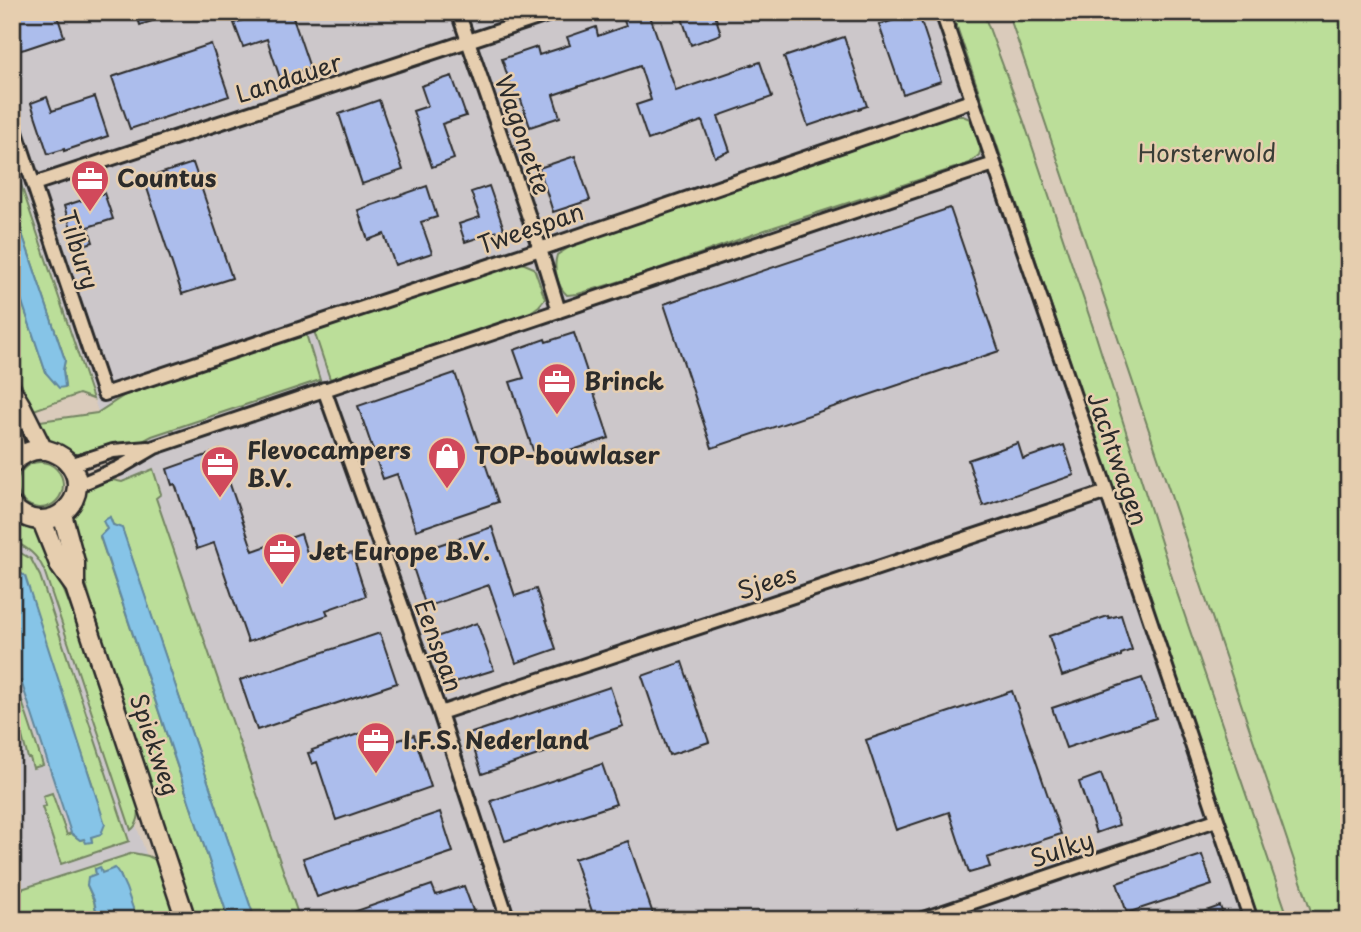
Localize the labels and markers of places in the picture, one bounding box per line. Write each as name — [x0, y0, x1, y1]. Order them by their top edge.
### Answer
office icon: Countus — [69, 158, 111, 213]
place label: Countus — [117, 159, 217, 195]
office icon: Brinck — [536, 361, 578, 416]
place label: Brinck — [584, 362, 664, 398]
place label: Flevocampers B.V. — [247, 431, 411, 495]
shop icon: TOP-bouwlaser — [426, 435, 468, 490]
place label: TOP-bouwlaser — [474, 436, 661, 472]
office icon: Flevocampers B.V. — [199, 444, 241, 499]
office icon: Jet Europe B.V. — [261, 531, 303, 586]
place label: Jet Europe B.V. — [309, 532, 490, 568]
office icon: I.F.S. Nederland — [355, 720, 397, 775]
place label: I.F.S. Nederland — [403, 721, 589, 757]

